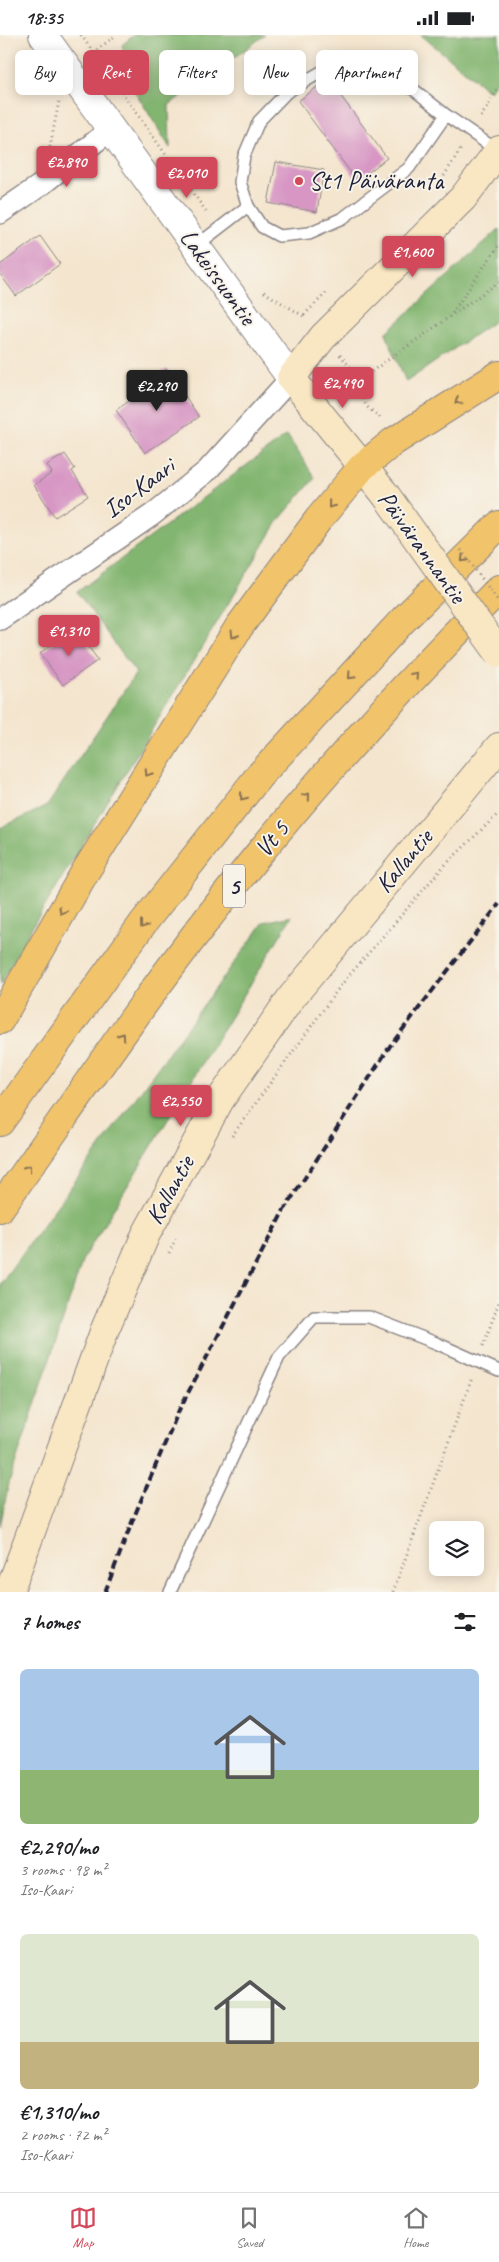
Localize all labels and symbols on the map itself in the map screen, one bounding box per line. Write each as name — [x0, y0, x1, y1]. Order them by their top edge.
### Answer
pin: €2,890 — [26, 145, 108, 188]
pin: €2,010 — [146, 156, 228, 199]
place label: St1 Päiväranta — [309, 165, 445, 197]
marker: St1 Päiväranta — [293, 175, 305, 187]
street label: Lakeissuontie — [172, 223, 265, 333]
pin: €1,600 — [372, 235, 454, 278]
pin: €2,490 — [302, 367, 384, 409]
pin: €2,290 — [116, 369, 198, 412]
one-way arrow — [454, 395, 463, 404]
street label: Iso-Kaari — [97, 449, 184, 525]
street label: Päivärannantie — [370, 484, 475, 611]
one-way arrow — [328, 499, 336, 508]
one-way arrow — [461, 553, 470, 562]
pin: €1,310 — [28, 615, 110, 657]
one-way arrow — [231, 630, 240, 639]
one-way arrow — [348, 670, 357, 679]
one-way arrow — [409, 672, 418, 681]
one-way arrow — [145, 767, 154, 777]
one-way arrow — [240, 791, 249, 801]
one-way arrow — [302, 793, 310, 802]
street label: Vt 5 — [248, 813, 297, 864]
street label: Kallantie — [368, 821, 441, 899]
road number: 5 — [223, 864, 245, 907]
one-way arrow — [59, 906, 69, 915]
one-way arrow — [140, 919, 149, 929]
one-way arrow — [116, 1032, 125, 1041]
pin: €2,550 — [140, 1085, 222, 1127]
street label: Kallantie — [138, 1149, 203, 1230]
one-way arrow — [22, 1164, 31, 1174]

